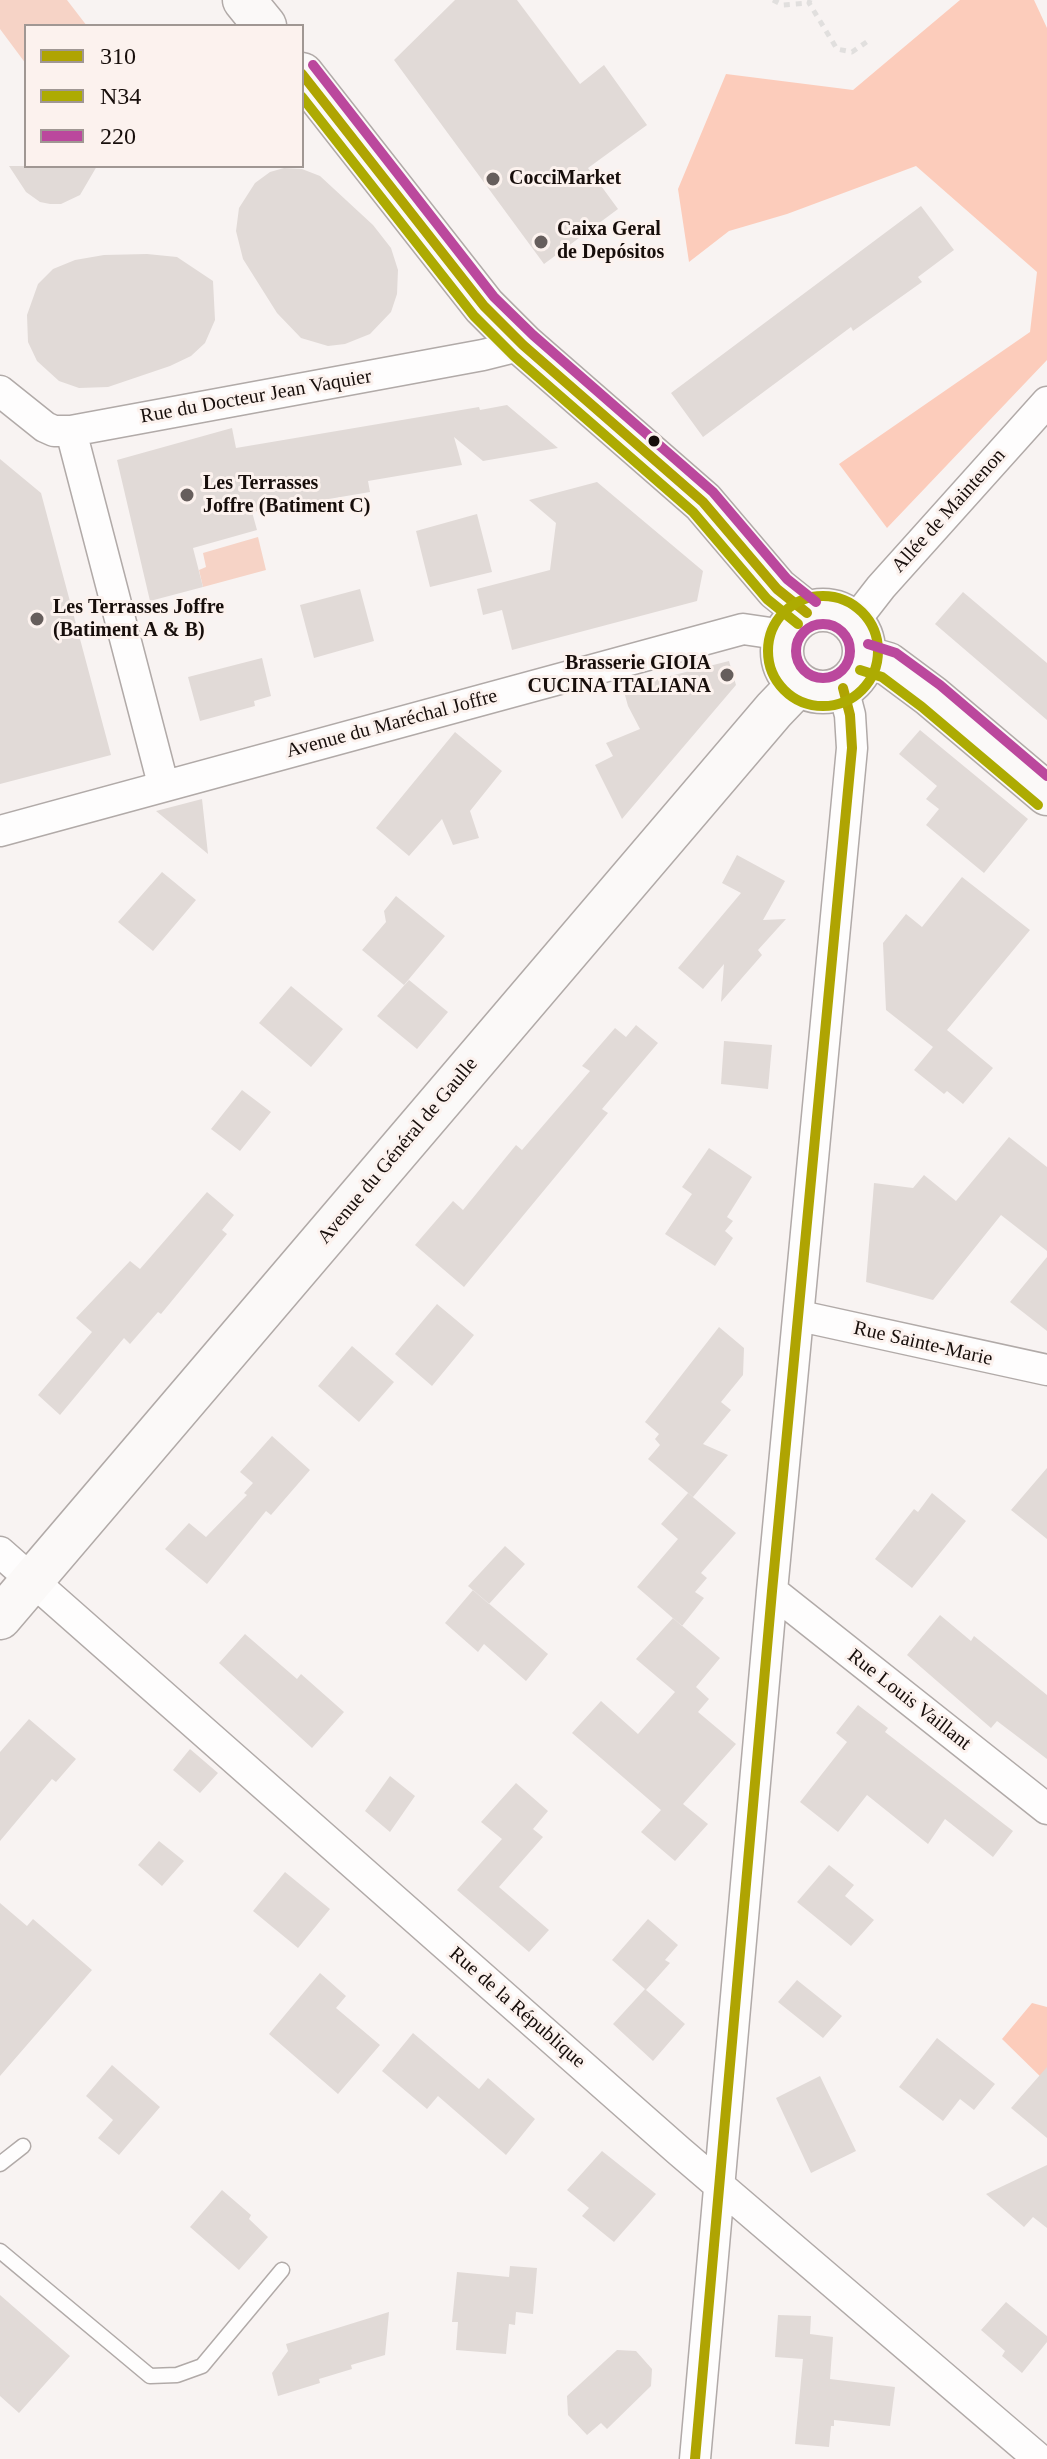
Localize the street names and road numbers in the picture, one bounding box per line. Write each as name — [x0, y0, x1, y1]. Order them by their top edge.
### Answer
street label: Rue du Docteur Jean Vaquier — [139, 365, 373, 429]
street label: Allée de Maintenon — [887, 444, 1011, 578]
street label: Avenue du Maréchal Joffre — [284, 684, 500, 764]
street label: Avenue du Général de Gaulle — [313, 1053, 483, 1249]
street label: Rue Sainte-Marie — [851, 1316, 995, 1372]
street label: Rue Louis Vaillant — [843, 1644, 975, 1756]
street label: Rue de la République — [444, 1942, 590, 2074]

